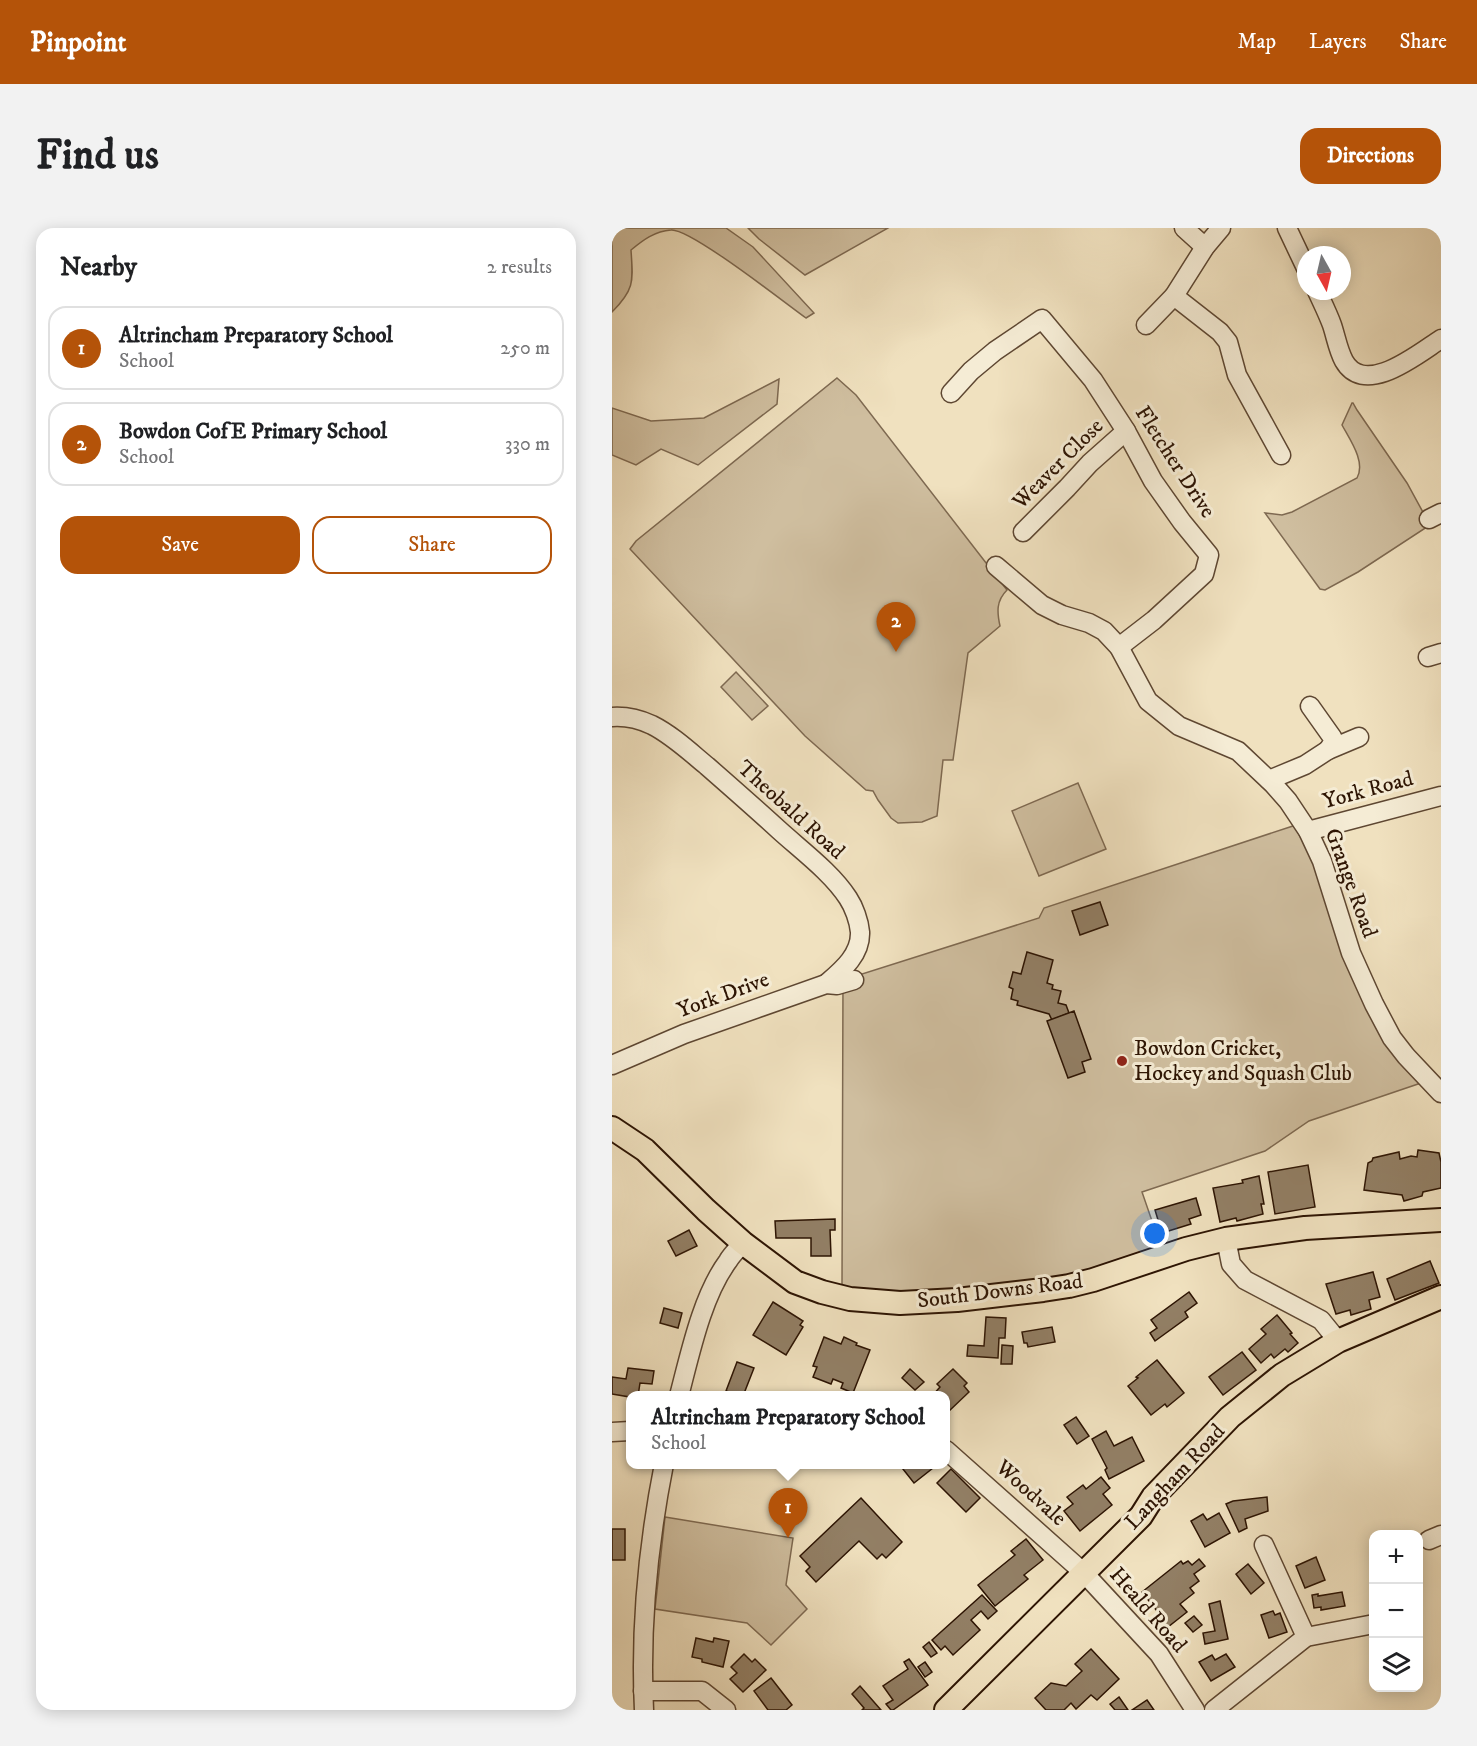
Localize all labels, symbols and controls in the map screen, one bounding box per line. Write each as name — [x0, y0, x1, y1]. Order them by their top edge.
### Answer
text: Pinpoint — [30, 25, 126, 60]
text: Map — [1237, 29, 1276, 55]
text: Layers — [1309, 29, 1367, 55]
text: Share — [1400, 29, 1447, 55]
button: Directions — [1300, 128, 1441, 184]
text: Find us — [36, 130, 159, 182]
north arrow — [1297, 246, 1351, 300]
text: Nearby — [60, 251, 137, 284]
text: 2 results — [487, 255, 552, 280]
text: Altrincham Preparatory School — [119, 322, 393, 349]
text: 1 — [78, 336, 85, 361]
text: 250 m — [500, 336, 550, 361]
text: School — [119, 349, 174, 374]
street label: Fletcher Drive — [1129, 401, 1221, 523]
street label: Weaver Close — [1006, 413, 1109, 516]
text: Bowdon CofE Primary School — [119, 418, 387, 445]
text: 2 — [77, 432, 86, 457]
text: 330 m — [505, 432, 550, 457]
text: School — [119, 445, 174, 470]
button: Save — [60, 516, 300, 574]
button: Share — [312, 516, 552, 574]
pin: 2 — [876, 602, 916, 652]
street label: Theobald Road — [732, 755, 850, 865]
street label: York Road — [1320, 765, 1416, 815]
street label: Grange Road — [1319, 825, 1383, 941]
street label: York Drive — [673, 966, 773, 1024]
place label: Bowdon Cricket, Hockey and Squash Club — [1134, 1035, 1352, 1087]
marker: Bowdon Cricket, Hockey and Squash Club — [1115, 1054, 1129, 1068]
your location — [1140, 1219, 1169, 1248]
street label: South Downs Road — [916, 1267, 1084, 1315]
popup — [626, 1391, 950, 1469]
text: Altrincham Preparatory School — [651, 1404, 925, 1431]
street label: Langham Road — [1119, 1418, 1231, 1536]
text: School — [651, 1431, 706, 1456]
street label: Woodvale — [989, 1454, 1072, 1532]
pin: 1 — [768, 1488, 807, 1538]
map controls — [1369, 1530, 1423, 1692]
button: + — [1369, 1530, 1423, 1584]
street label: Heald Road — [1104, 1562, 1192, 1658]
button: − — [1369, 1584, 1423, 1638]
button: layers — [1369, 1638, 1423, 1692]

